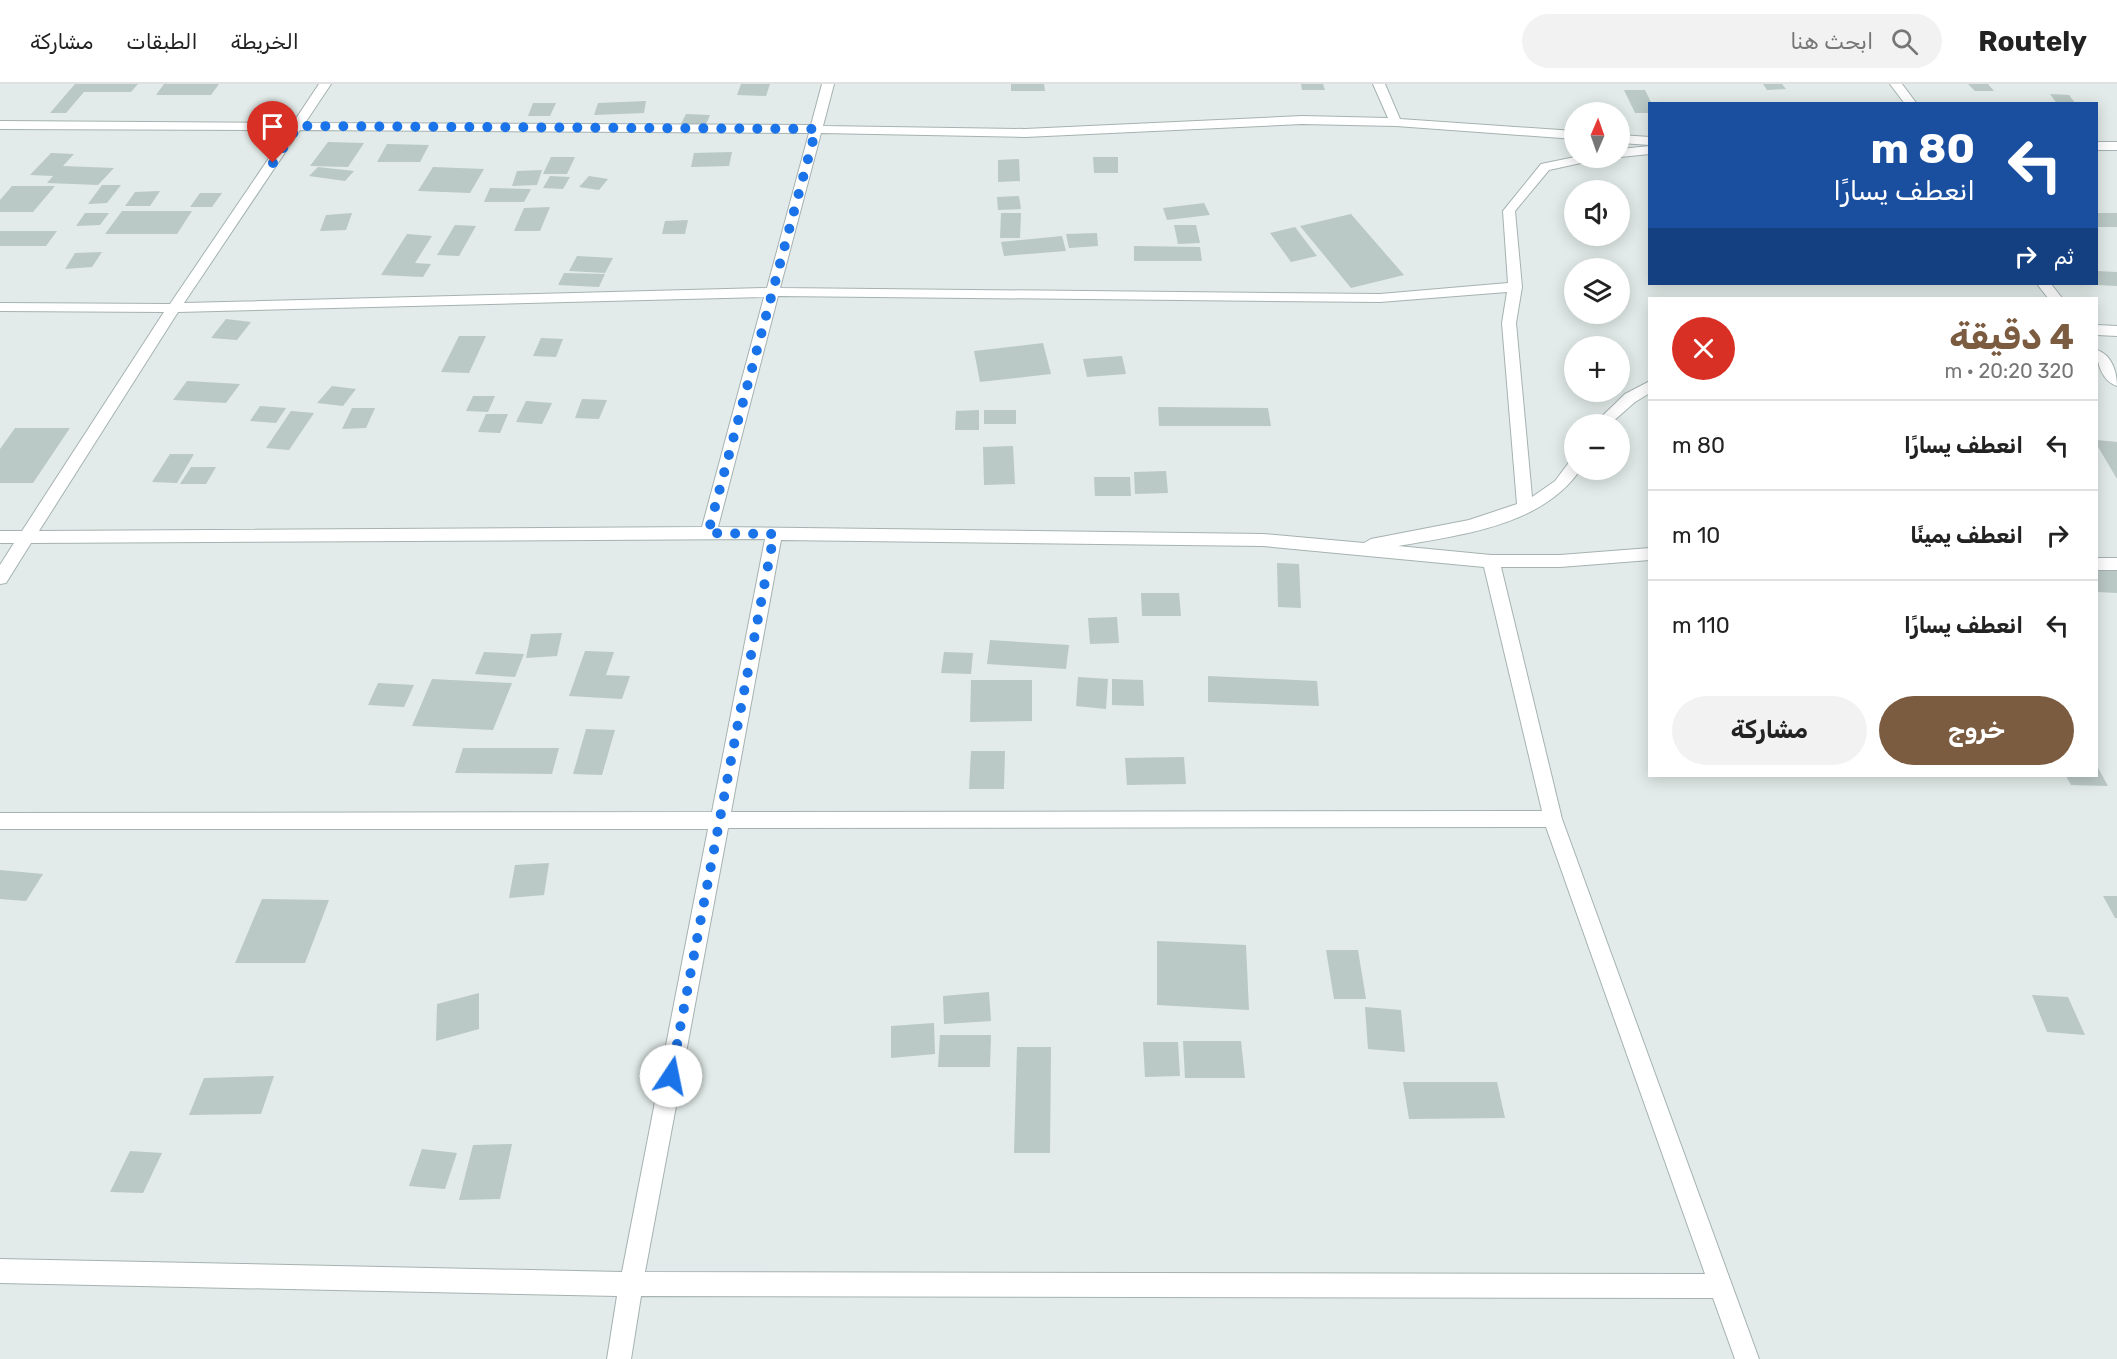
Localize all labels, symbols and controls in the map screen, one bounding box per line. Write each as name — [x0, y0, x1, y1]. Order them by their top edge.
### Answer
search box — [1522, 14, 1942, 68]
icon: search — [1888, 25, 1921, 58]
text: Routely — [1978, 25, 2087, 58]
text: ابحث هنا — [1790, 28, 1873, 55]
text: مشاركة — [30, 29, 93, 54]
text: الطبقات — [126, 29, 198, 54]
text: الخريطة — [231, 29, 299, 54]
pin — [247, 101, 298, 163]
north arrow — [1564, 102, 1630, 168]
map controls — [1564, 102, 1630, 480]
icon: arrive — [256, 110, 289, 143]
text: 80 m — [1871, 124, 1975, 174]
icon: left — [1996, 126, 2074, 204]
text: انعطف يسارًا — [1833, 175, 1975, 207]
button: sound — [1564, 180, 1630, 246]
icon: right — [2009, 240, 2042, 273]
text: ثم — [2054, 243, 2074, 270]
button: layers — [1564, 258, 1630, 324]
text: 4 دقيقة — [1949, 315, 2074, 358]
button: close — [1672, 317, 1735, 380]
button: + — [1564, 336, 1630, 402]
text: 320 m · 20:20 — [1944, 359, 2074, 383]
button: − — [1564, 414, 1630, 480]
icon: left — [2041, 429, 2074, 462]
text: 80 m — [1672, 432, 1725, 459]
text: انعطف يسارًا — [1904, 432, 2023, 459]
icon: right — [2041, 519, 2074, 552]
text: 10 m — [1672, 522, 1720, 549]
text: انعطف يمينًا — [1910, 522, 2023, 549]
icon: left — [2041, 609, 2074, 642]
text: 110 m — [1672, 612, 1730, 639]
text: انعطف يسارًا — [1904, 612, 2023, 639]
button: مشاركة — [1672, 696, 1867, 765]
button: خروج — [1879, 696, 2074, 765]
position arrow — [639, 1044, 703, 1108]

